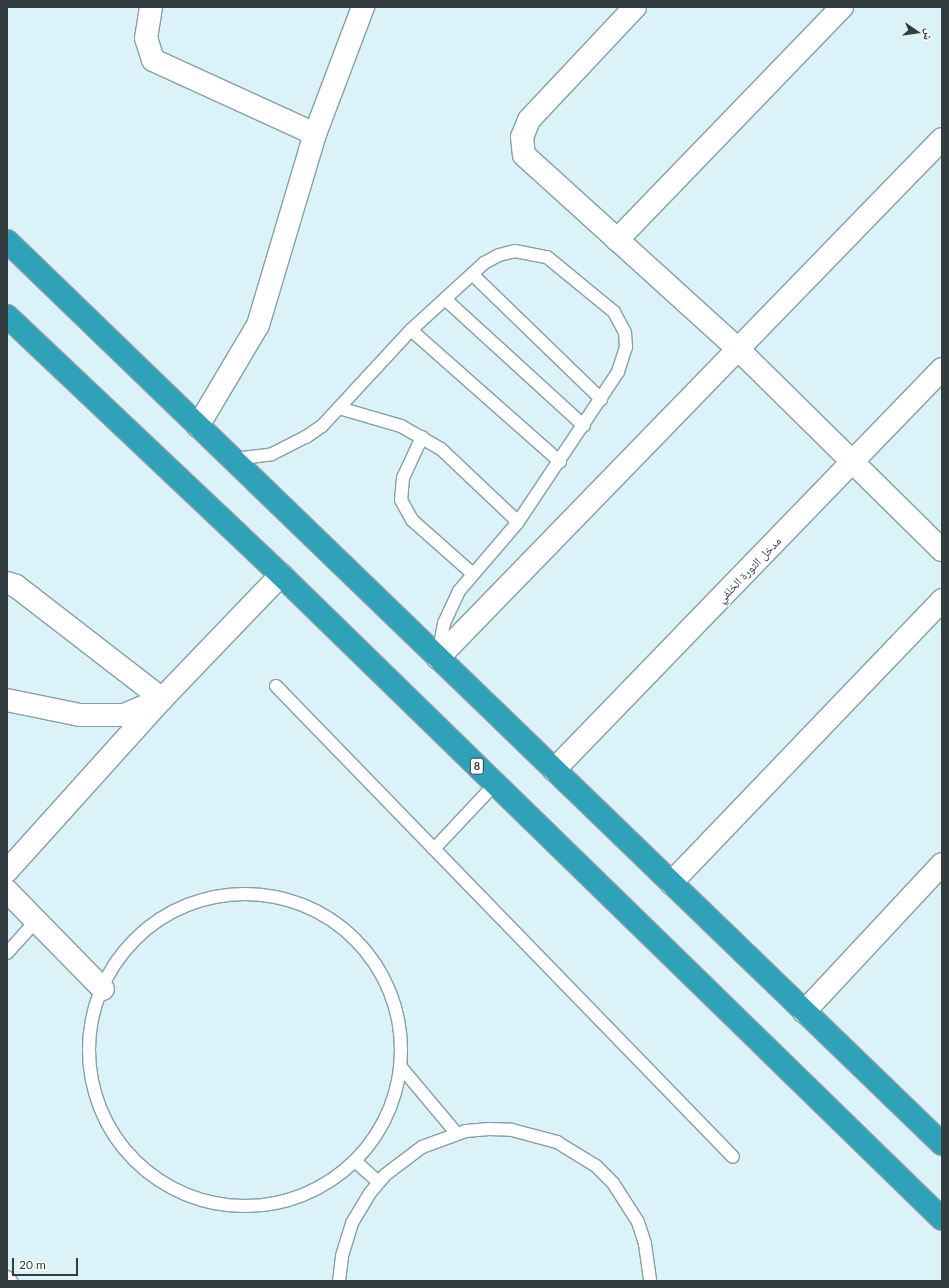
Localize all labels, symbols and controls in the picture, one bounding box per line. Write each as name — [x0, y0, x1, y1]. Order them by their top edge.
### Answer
north arrow — [897, 12, 937, 52]
text: ش — [922, 28, 937, 42]
street label: مدخل الثورة الخلفي — [714, 534, 784, 606]
road number: 8 — [469, 757, 485, 775]
scale bar — [14, 1250, 80, 1276]
text: 20 m — [19, 1257, 46, 1272]

